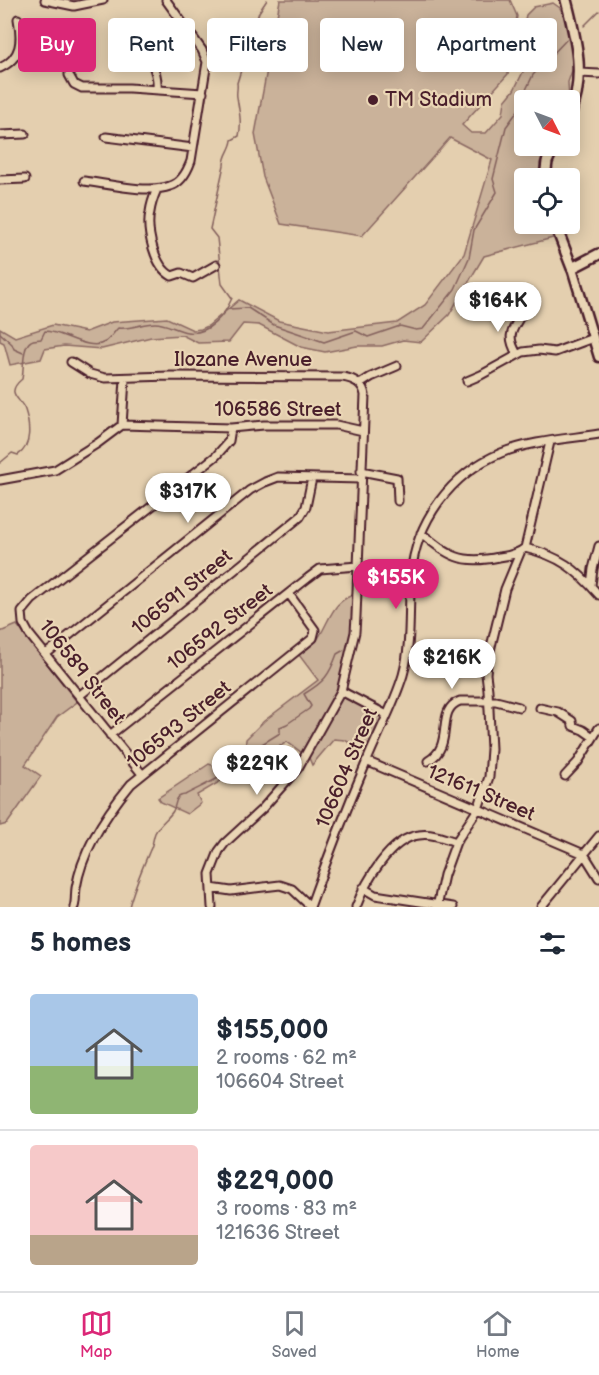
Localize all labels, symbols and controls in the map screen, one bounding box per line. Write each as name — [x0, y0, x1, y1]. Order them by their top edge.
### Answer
chip: Buy — [18, 18, 96, 72]
chip: Rent — [108, 18, 195, 72]
chip: Filters — [207, 18, 308, 72]
chip: New — [320, 18, 404, 72]
chip: Apartment — [416, 18, 557, 72]
place label: TM Stadium — [385, 88, 492, 112]
north arrow — [514, 90, 580, 156]
map controls — [514, 90, 580, 234]
marker: TM Stadium — [366, 93, 380, 107]
button: locate — [514, 168, 580, 234]
pin: $164K — [456, 282, 540, 333]
text: $164K — [468, 289, 528, 313]
street label: Ilozane Avenue — [174, 348, 312, 372]
street label: 106586 Street — [215, 398, 341, 422]
pin: $317K — [146, 473, 230, 524]
text: $317K — [159, 480, 217, 504]
street label: 106591 Street — [127, 544, 237, 640]
pin: $155K — [354, 559, 438, 610]
text: $155K — [367, 566, 425, 590]
street label: 106592 Street — [163, 579, 277, 675]
street label: 106589 Street — [34, 615, 130, 729]
pin: $216K — [410, 639, 494, 690]
text: $216K — [423, 646, 481, 670]
street label: 106593 Street — [122, 676, 236, 774]
street label: 106604 Street — [311, 704, 383, 832]
pin: $229K — [215, 745, 299, 796]
text: $229K — [226, 752, 288, 776]
street label: 121611 Street — [424, 760, 538, 826]
icon: filters — [536, 927, 569, 960]
text: 5 homes — [30, 928, 131, 959]
text: $155,000 — [216, 1015, 328, 1046]
icon: home — [78, 1018, 150, 1090]
text: 2 rooms · 62 m² — [216, 1046, 357, 1070]
text: 106604 Street — [216, 1070, 344, 1094]
text: $229,000 — [216, 1166, 334, 1197]
icon: home — [78, 1169, 150, 1241]
text: 3 rooms · 83 m² — [216, 1197, 357, 1221]
text: 121636 Street — [216, 1221, 340, 1245]
tab: Map — [80, 1307, 113, 1362]
tab: Saved — [272, 1307, 317, 1362]
tab: Home — [476, 1307, 519, 1362]

